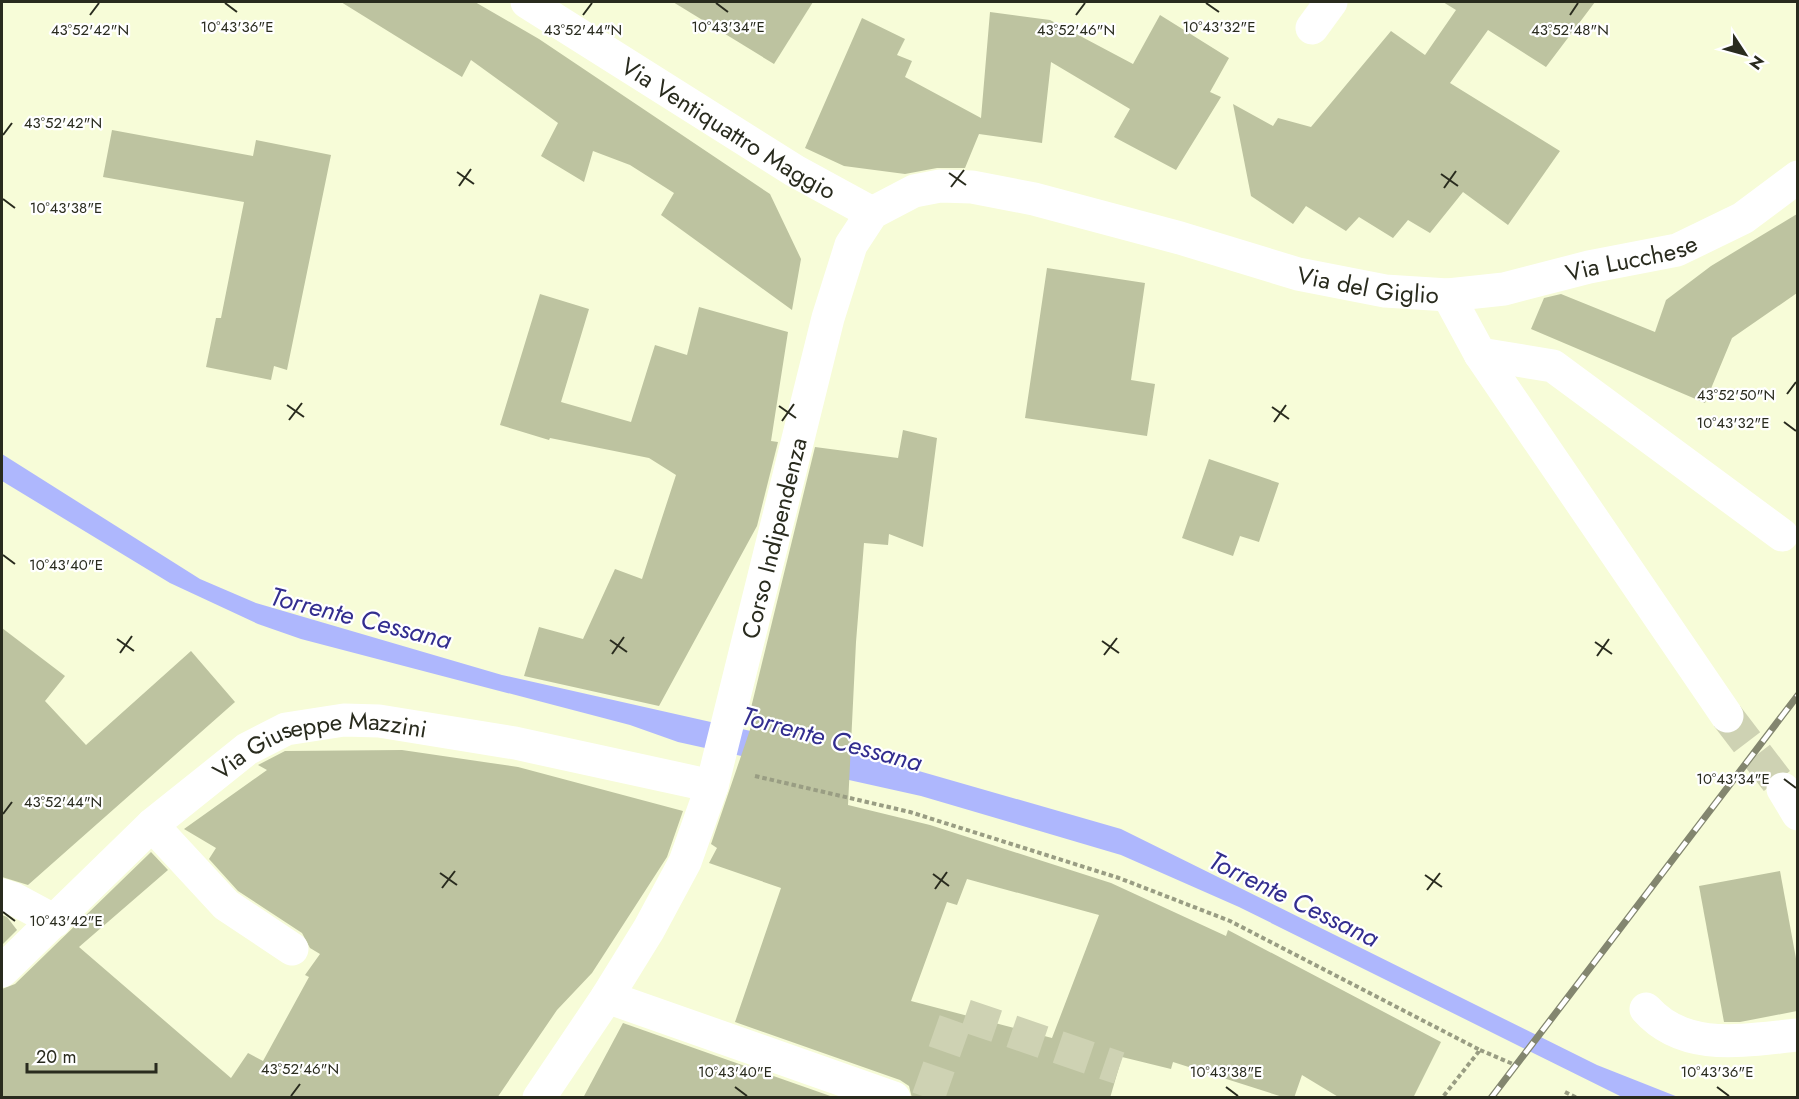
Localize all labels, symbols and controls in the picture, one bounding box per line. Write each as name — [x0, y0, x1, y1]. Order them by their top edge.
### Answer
text: 10°43'36"E — [200, 16, 274, 38]
text: 10°43'34"E — [691, 16, 765, 38]
text: 10°43'32"E — [1182, 16, 1256, 38]
text: 43°52'42"N — [51, 19, 129, 41]
text: 43°52'44"N — [544, 19, 622, 41]
text: 43°52'46"N — [1037, 19, 1115, 41]
text: 43°52'48"N — [1531, 19, 1609, 41]
north arrow — [1715, 24, 1775, 84]
street label: Via Ventiquattro Maggio — [614, 48, 843, 208]
text: N — [1744, 51, 1770, 74]
text: 43°52'42"N — [24, 112, 102, 134]
text: 10°43'38"E — [30, 197, 102, 219]
street label: Via Lucchese — [1562, 225, 1703, 290]
street label: Via del Giglio — [1294, 257, 1440, 312]
text: 43°52'50"N — [1697, 384, 1775, 406]
text: 10°43'32"E — [1696, 412, 1770, 434]
street label: Corso Indipendenza — [732, 434, 815, 642]
text: 10°43'40"E — [29, 554, 103, 576]
water label: Torrente Cessana — [266, 577, 456, 659]
water label: Torrente Cessana — [737, 697, 927, 782]
street label: Via Giuseppe Mazzini — [205, 702, 430, 788]
text: 10°43'34"E — [1696, 768, 1770, 790]
text: 43°52'44"N — [24, 791, 102, 813]
water label: Torrente Cessana — [1202, 841, 1386, 957]
text: 10°43'42"E — [29, 910, 103, 932]
scale bar — [27, 1036, 156, 1074]
text: 20 m — [36, 1044, 76, 1070]
text: 43°52'46"N — [261, 1058, 339, 1080]
text: 10°43'40"E — [698, 1061, 772, 1083]
text: 10°43'38"E — [1190, 1061, 1262, 1083]
text: 10°43'36"E — [1680, 1061, 1754, 1083]

